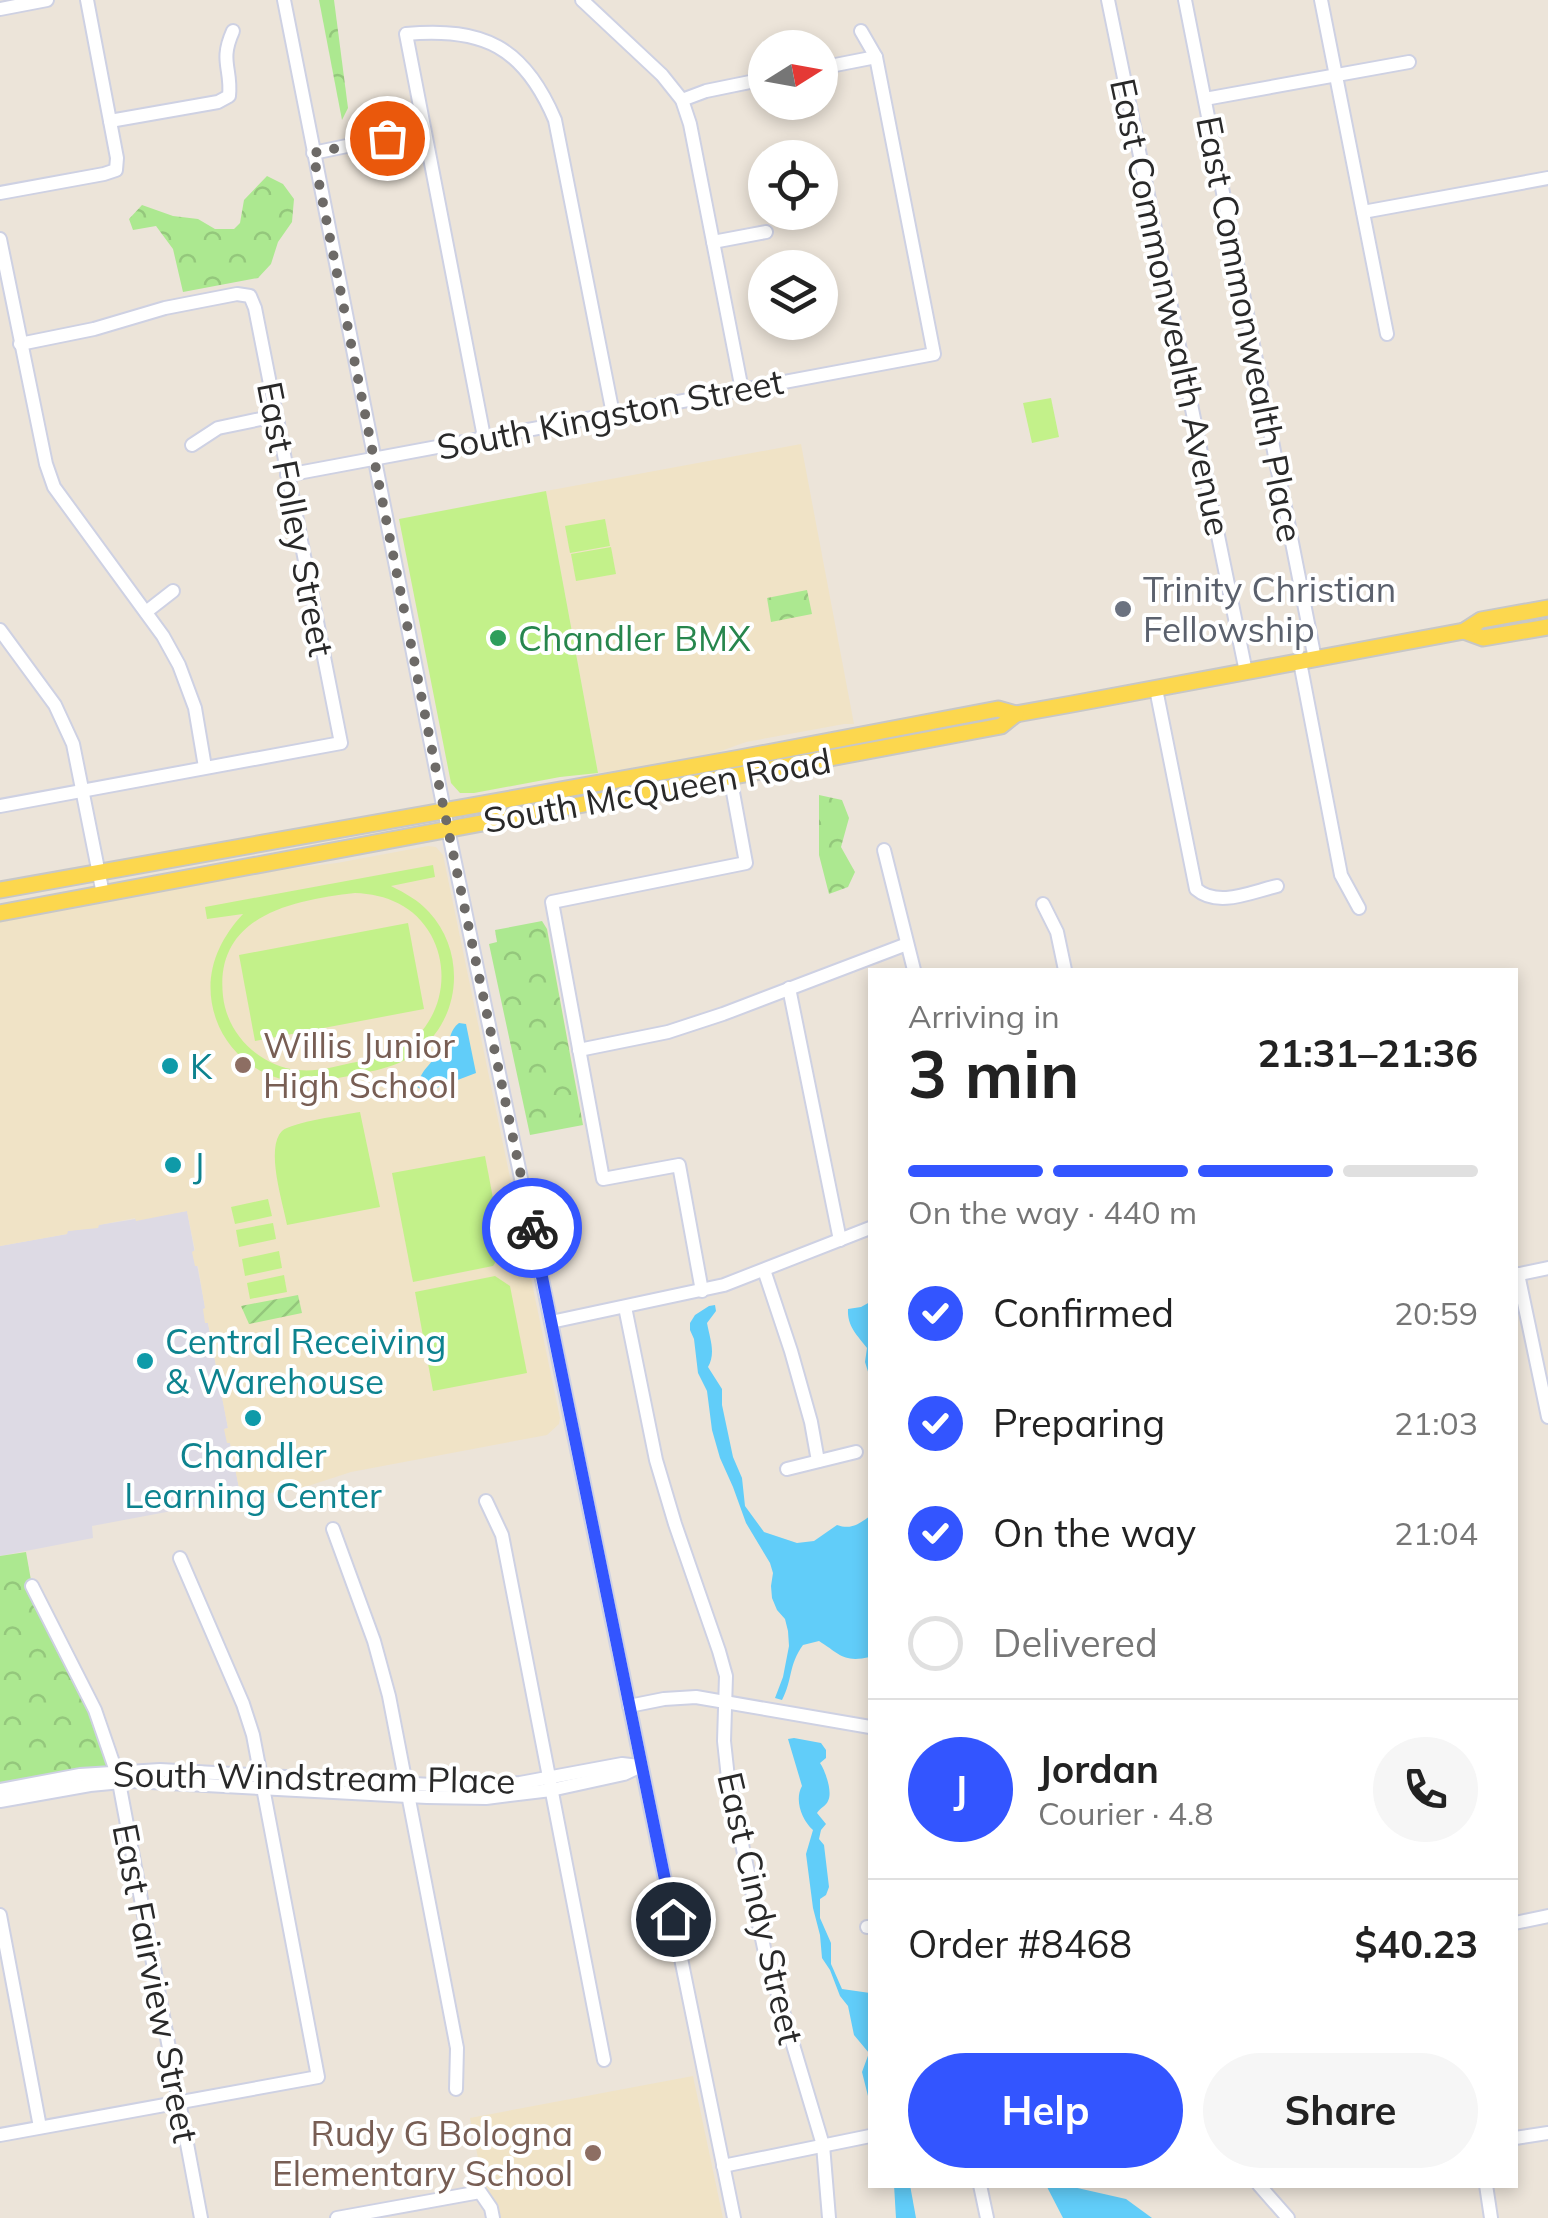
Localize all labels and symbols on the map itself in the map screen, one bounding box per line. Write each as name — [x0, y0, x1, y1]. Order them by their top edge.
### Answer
north arrow — [748, 30, 838, 120]
street label: East Commonwealth Avenue — [1101, 74, 1241, 540]
pin — [345, 96, 430, 181]
street label: East Commonwealth Place — [1187, 112, 1313, 546]
street label: South Kingston Street — [433, 359, 787, 469]
street label: East Folley Street — [248, 378, 344, 660]
place label: Trinity Christian Fellowship — [1143, 567, 1396, 651]
marker: Trinity Christian Fellowship — [1112, 598, 1134, 620]
place label: Chandler BMX — [518, 616, 751, 660]
marker: Chandler BMX — [487, 627, 509, 649]
street label: South McQueen Road — [480, 738, 834, 842]
place label: Willis Junior High School — [263, 1023, 457, 1107]
place label: K — [190, 1044, 213, 1088]
marker: Willis Junior High School — [232, 1054, 254, 1076]
marker: K — [159, 1055, 181, 1077]
place label: J — [193, 1143, 205, 1187]
marker: J — [162, 1154, 184, 1176]
courier — [482, 1178, 582, 1278]
place label: Central Receiving & Warehouse — [165, 1319, 446, 1403]
marker: Central Receiving & Warehouse — [134, 1350, 156, 1372]
marker: Chandler Learning Center — [242, 1407, 264, 1429]
place label: Chandler Learning Center — [124, 1433, 382, 1517]
street label: South Windstream Place — [112, 1751, 516, 1803]
street label: East Cindy Street — [708, 1768, 814, 2048]
street label: East Fairview Street — [103, 1820, 209, 2146]
pin — [631, 1877, 716, 1962]
place label: Rudy G Bologna Elementary School — [272, 2111, 573, 2195]
marker: Rudy G Bologna Elementary School — [582, 2142, 604, 2164]

